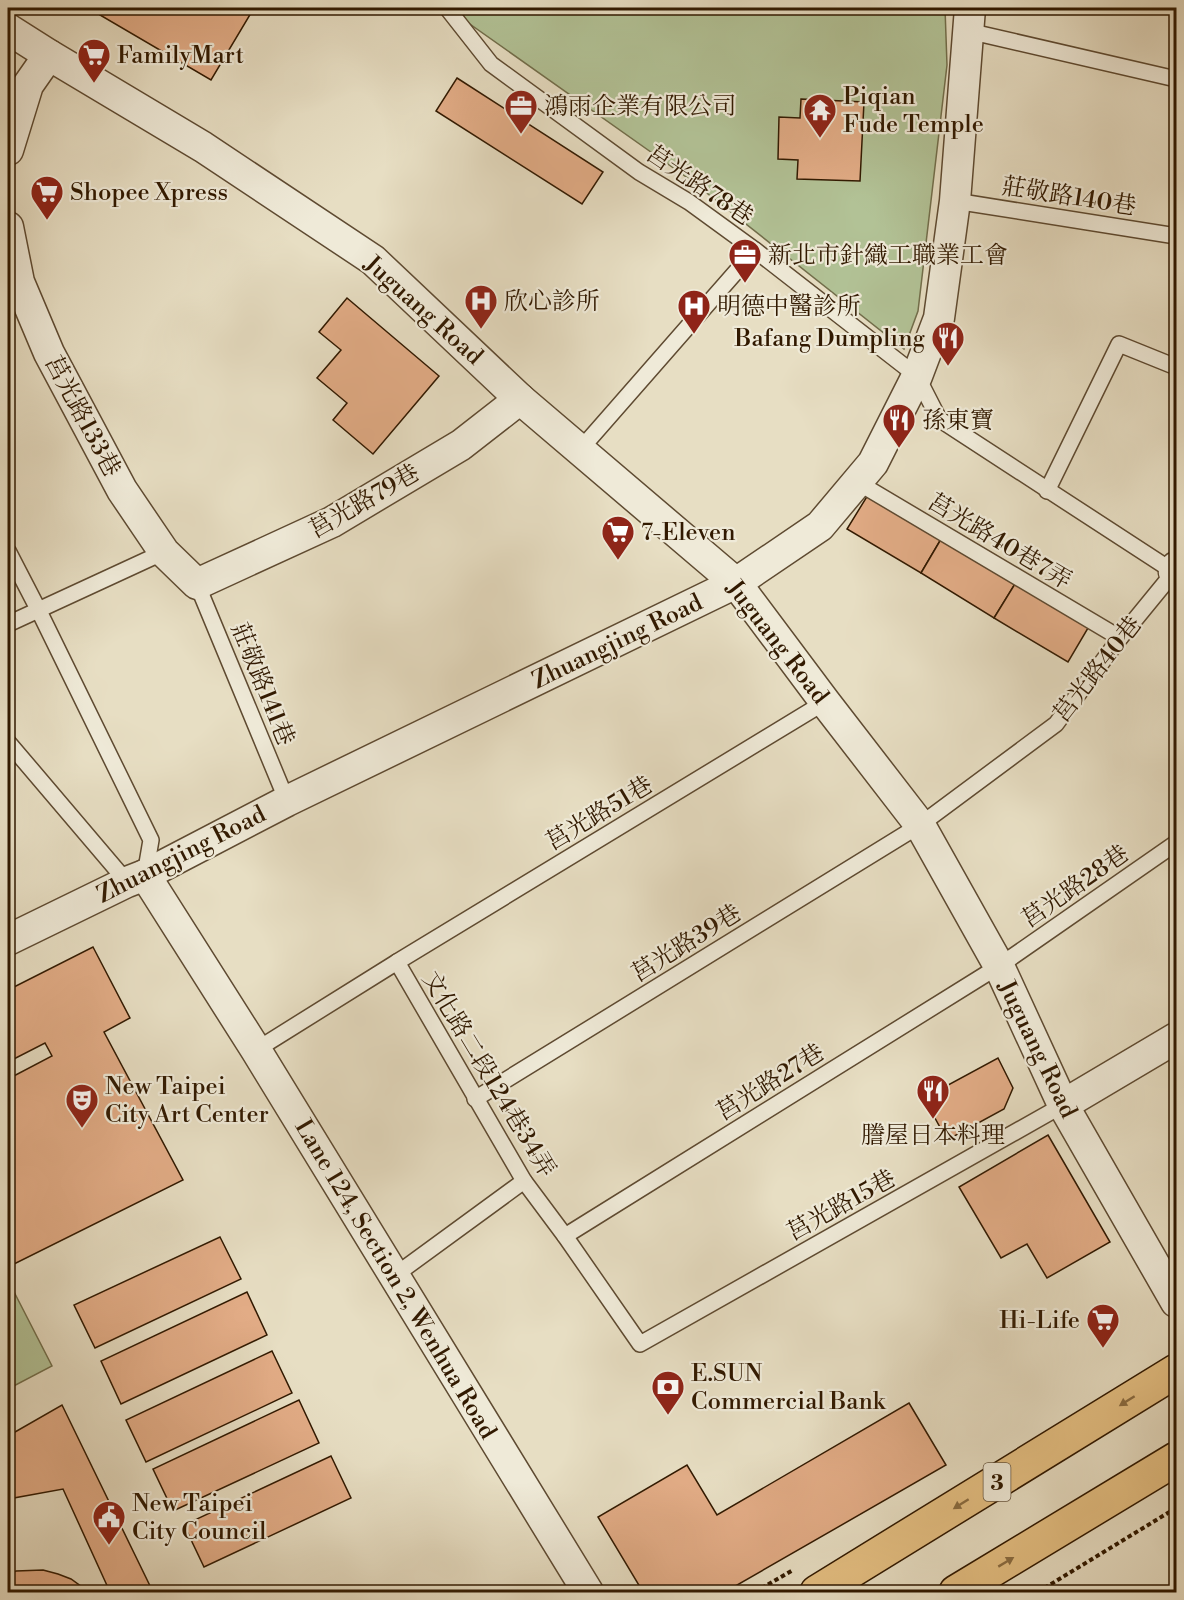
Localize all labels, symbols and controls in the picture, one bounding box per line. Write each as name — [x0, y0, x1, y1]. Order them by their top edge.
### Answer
supermarket icon: FamilyMart — [76, 37, 112, 84]
place label: FamilyMart — [117, 41, 245, 71]
place label: Piqian Fude Temple — [843, 82, 984, 140]
office icon: 鴻雨企業有限公司 — [503, 88, 539, 135]
place label: 鴻雨企業有限公司 — [544, 92, 736, 122]
temple icon: Piqian Fude Temple — [802, 92, 838, 139]
street label: 莒光路78巷 — [640, 139, 759, 232]
street label: 莊敬路140巷 — [1000, 172, 1138, 222]
supermarket icon: Shopee Xpress — [29, 174, 65, 221]
place label: Shopee Xpress — [70, 178, 228, 208]
office icon: 新北市針織工職業工會 — [727, 237, 763, 284]
place label: 新北市針織工職業工會 — [768, 241, 1008, 271]
street label: Juguang Road — [357, 249, 489, 372]
hospital icon: 欣心診所 — [463, 283, 499, 330]
place label: 欣心診所 — [504, 287, 600, 317]
hospital icon: 明德中醫診所 — [676, 288, 712, 335]
place label: 明德中醫診所 — [717, 292, 861, 322]
restaurant icon: Bafang Dumpling — [930, 320, 966, 367]
place label: Bafang Dumpling — [734, 324, 926, 354]
street label: 莒光路133巷 — [38, 351, 127, 482]
restaurant icon: 孫東寶 — [881, 402, 917, 449]
place label: 孫東寶 — [922, 406, 994, 436]
street label: 莒光路79巷 — [304, 458, 425, 545]
street label: 莒光路40巷7弄 — [922, 487, 1077, 597]
supermarket icon: 7-Eleven — [600, 514, 636, 561]
place label: 7-Eleven — [641, 518, 736, 548]
street label: Juguang Road — [719, 574, 835, 711]
street label: Zhuangjing Road — [527, 588, 708, 696]
street label: 莒光路40巷 — [1047, 611, 1148, 729]
street label: 莊敬路141巷 — [224, 618, 300, 750]
street label: 莒光路51巷 — [541, 770, 658, 858]
street label: Zhuangjing Road — [92, 799, 271, 910]
street label: 莒光路28巷 — [1016, 839, 1135, 935]
street label: 莒光路39巷 — [626, 898, 747, 989]
street label: 文化路二段124巷34弄 — [415, 966, 561, 1183]
street label: Juguang Road — [990, 975, 1084, 1124]
street label: 莒光路27巷 — [711, 1038, 830, 1128]
place label: New Taipei City Art Center — [105, 1072, 269, 1130]
restaurant icon: 謄屋日本料理 — [915, 1073, 951, 1120]
theatre icon: New Taipei City Art Center — [64, 1082, 100, 1129]
street label: Lane 124, Section 2, Wenhua Road — [288, 1114, 503, 1445]
place label: 謄屋日本料理 — [861, 1121, 1005, 1151]
street label: 莒光路15巷 — [782, 1164, 901, 1248]
supermarket icon: Hi-Life — [1085, 1302, 1121, 1349]
place label: Hi-Life — [999, 1306, 1080, 1336]
place label: E.SUN Commercial Bank — [691, 1359, 887, 1417]
bank icon: E.SUN Commercial Bank — [650, 1369, 686, 1416]
one-way arrow — [1119, 1396, 1135, 1407]
road number: 3 — [984, 1463, 1010, 1501]
place label: New Taipei City Council — [132, 1489, 266, 1547]
one-way arrow — [953, 1498, 969, 1509]
public building icon: New Taipei City Council — [91, 1499, 127, 1546]
one-way arrow — [998, 1557, 1014, 1568]

